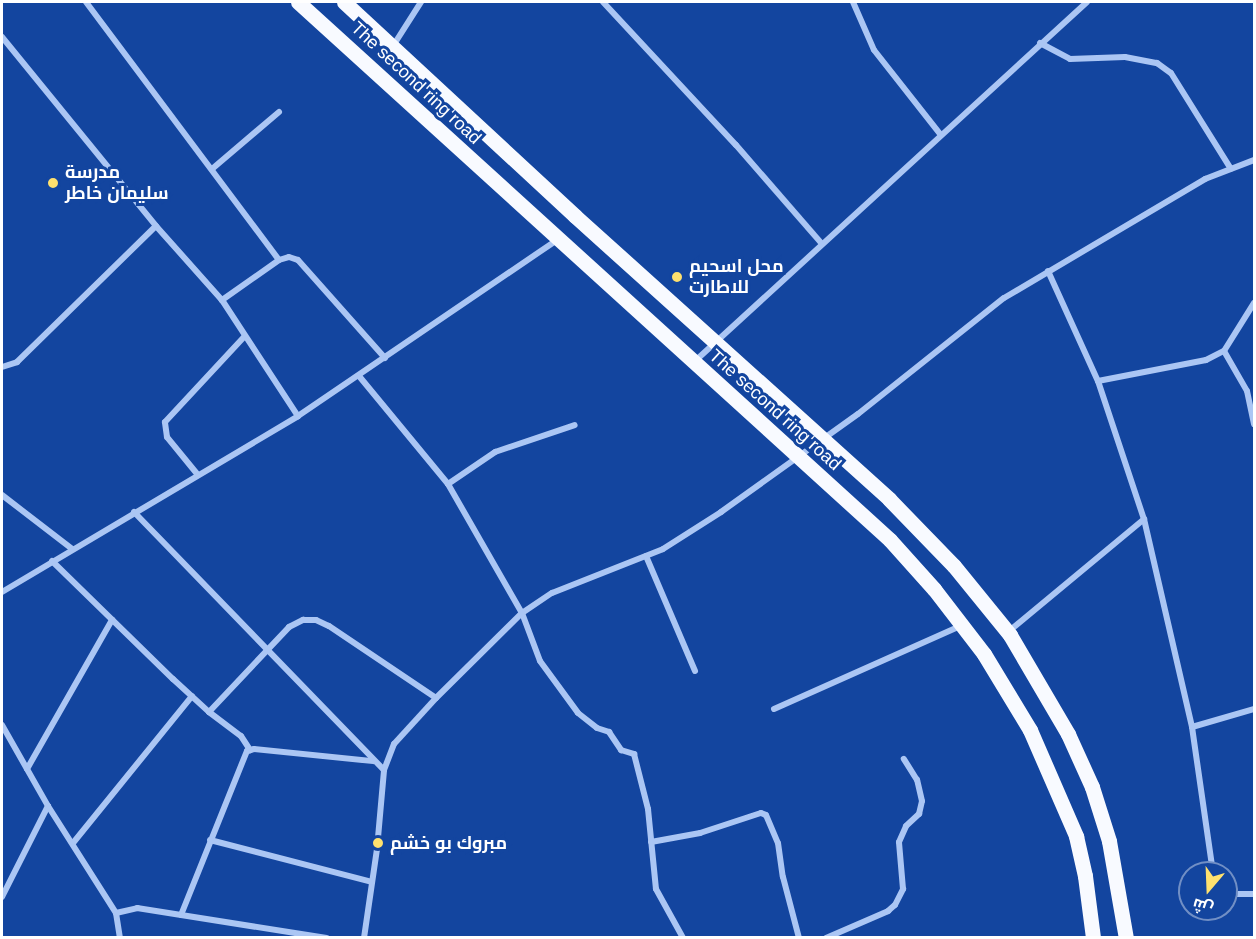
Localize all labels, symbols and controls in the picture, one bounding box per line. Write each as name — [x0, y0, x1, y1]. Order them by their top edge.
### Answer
street label: The second ring road — [346, 17, 486, 149]
place label: مدرسة سليمان خاطر — [65, 162, 169, 204]
marker: مدرسة سليمان خاطر — [46, 176, 60, 190]
place label: محل اسحيم للاطارت — [689, 256, 784, 298]
marker: محل اسحيم للاطارت — [670, 270, 684, 284]
street label: The second ring road — [705, 345, 845, 475]
place label: مبروك بو خشم — [390, 832, 507, 854]
marker: مبروك بو خشم — [371, 836, 385, 850]
north arrow — [1178, 861, 1238, 921]
text: ش — [1190, 895, 1215, 918]

